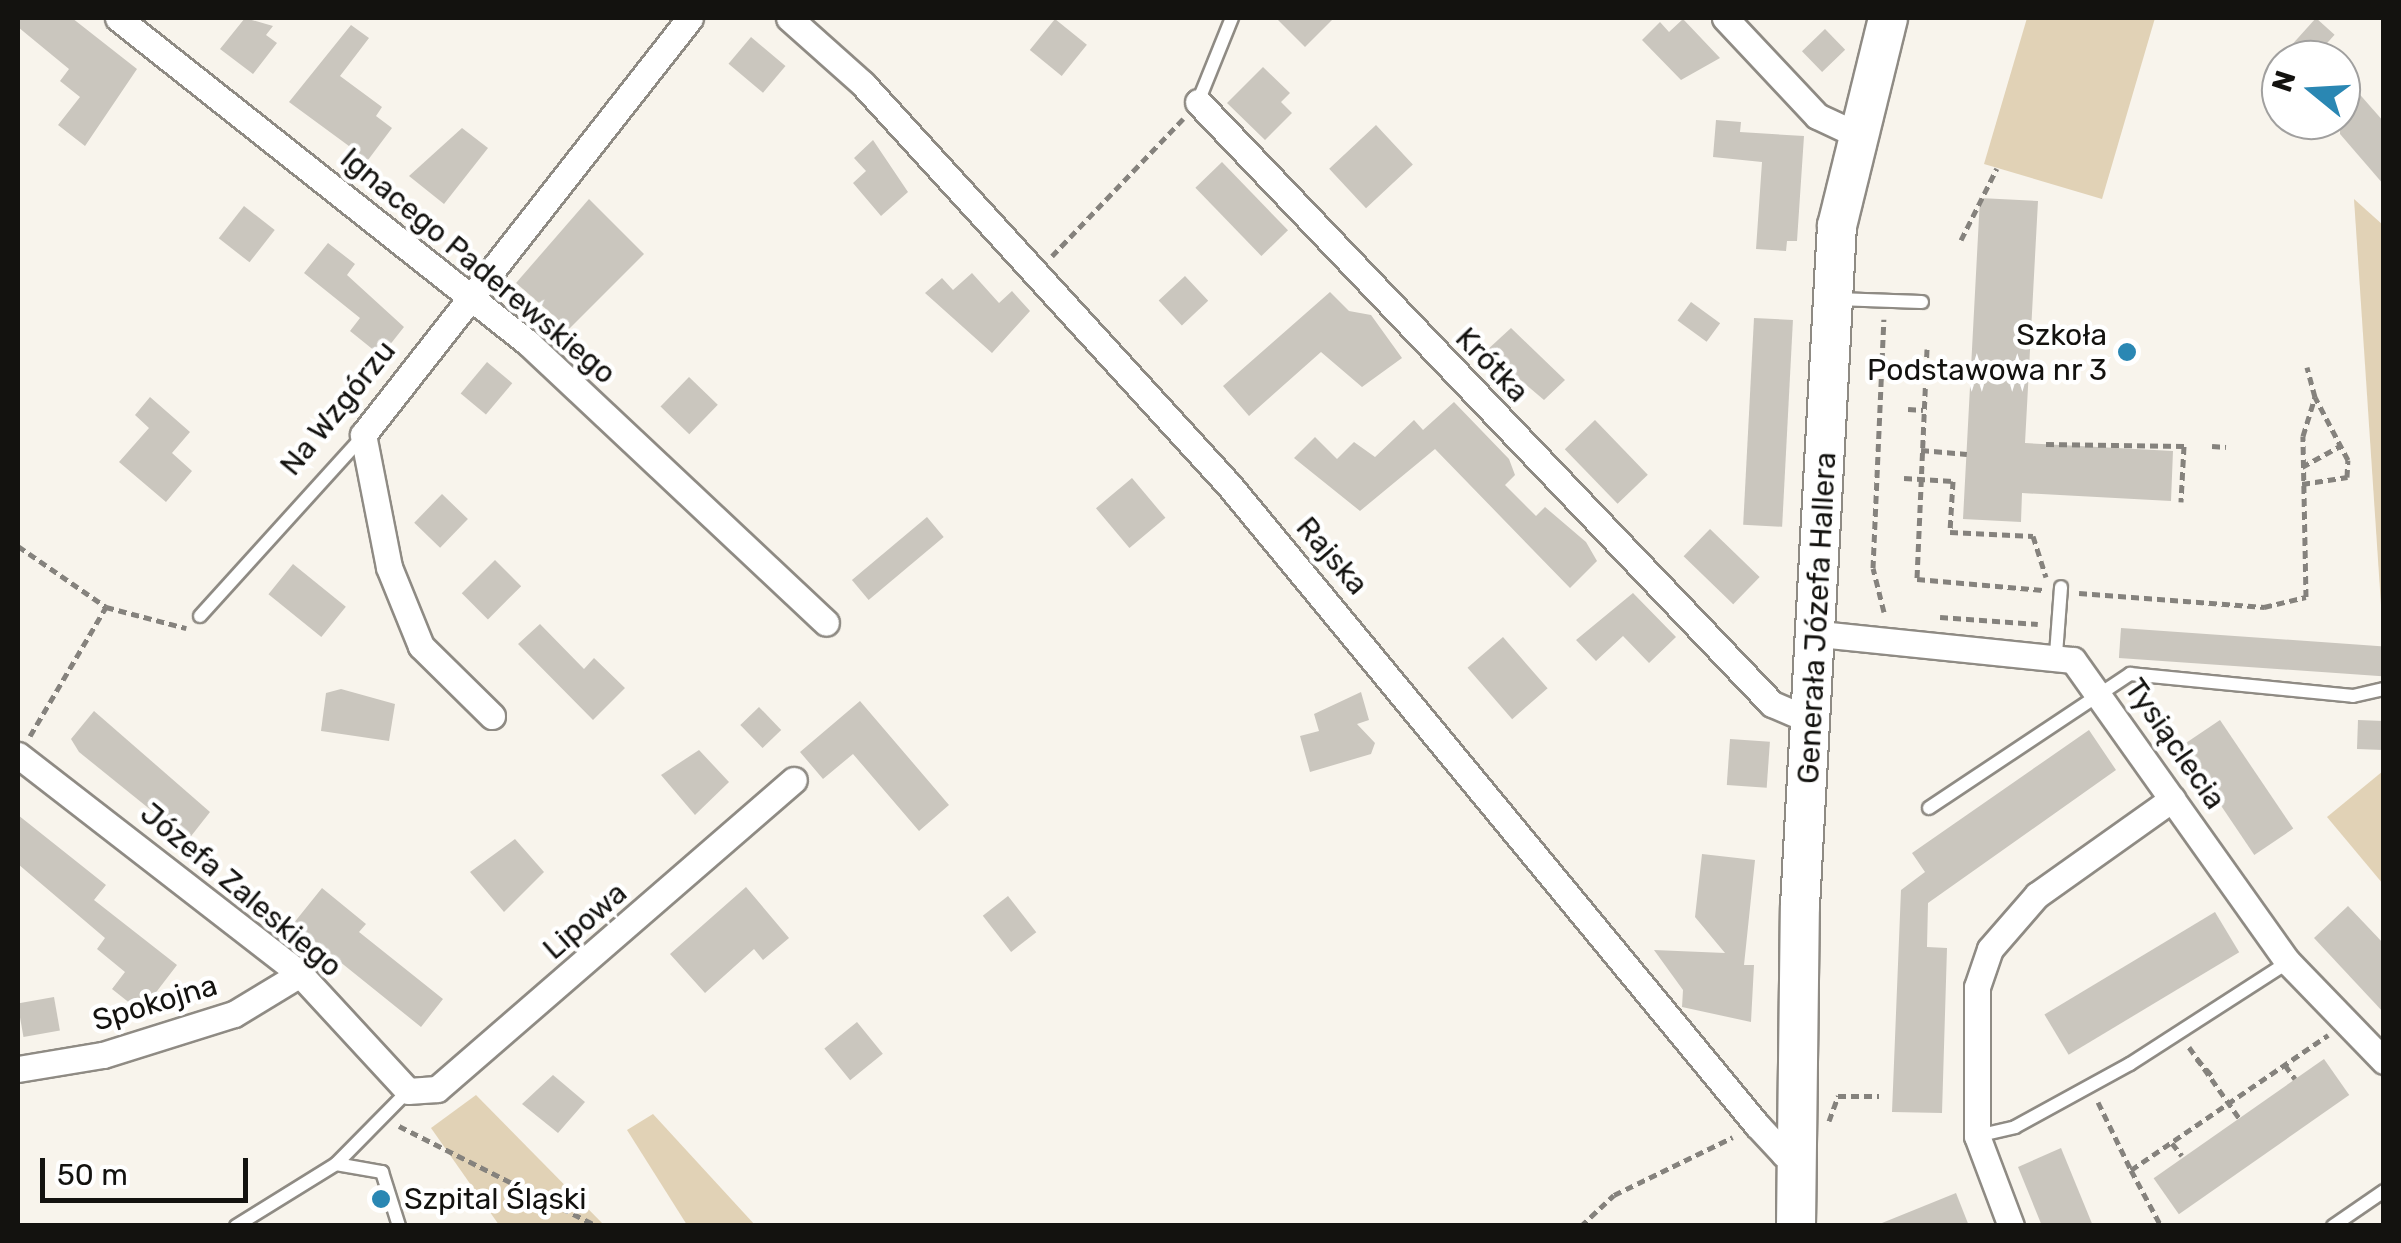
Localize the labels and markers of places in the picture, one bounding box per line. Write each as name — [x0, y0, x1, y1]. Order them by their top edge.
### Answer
place label: Szkoła Podstawowa nr 3 — [1866, 317, 2107, 388]
marker: Szkoła Podstawowa nr 3 — [2116, 341, 2138, 363]
place label: Szpital Śląski — [404, 1181, 587, 1217]
marker: Szpital Śląski — [368, 1186, 394, 1212]

